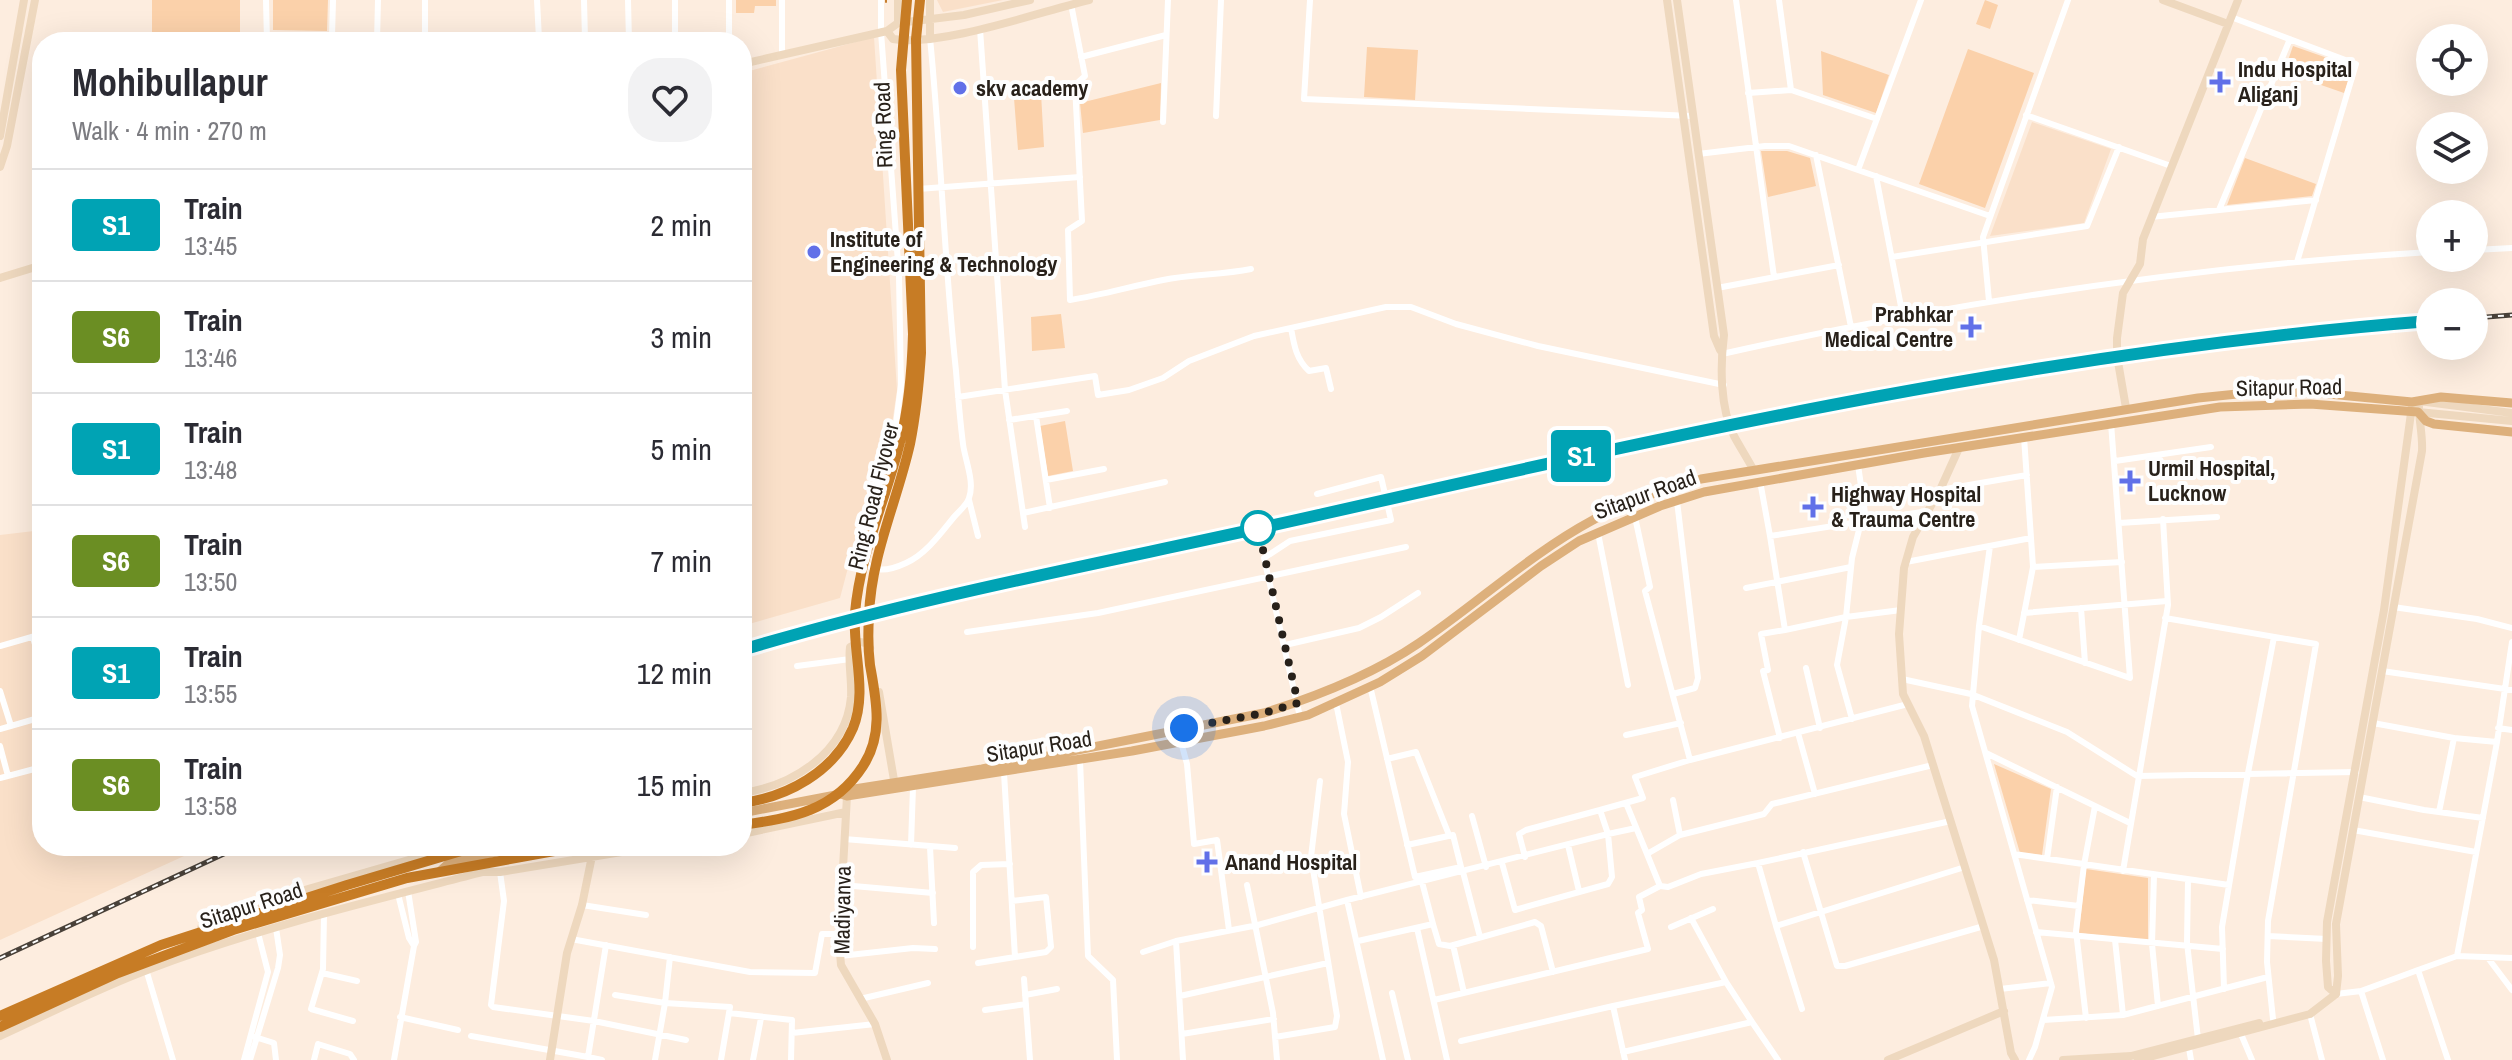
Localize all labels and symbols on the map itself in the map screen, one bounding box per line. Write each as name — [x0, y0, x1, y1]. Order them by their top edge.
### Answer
place label: Indu Hospital Aliganj — [2238, 54, 2352, 109]
marker: Indu Hospital Aliganj — [2209, 71, 2231, 93]
place label: skv academy — [976, 73, 1088, 103]
marker: skv academy — [951, 79, 969, 97]
street label: Ring Road — [867, 81, 899, 169]
place label: Institute of Engineering & Technology — [830, 224, 1057, 279]
marker: Institute of Engineering & Technology — [805, 243, 823, 261]
place label: Prabhkar Medical Centre — [1825, 299, 1953, 354]
marker: Prabhkar Medical Centre — [1960, 316, 1982, 338]
street label: Sitapur Road — [2236, 371, 2342, 403]
street label: Ring Road Flyover — [840, 419, 906, 573]
line badge: S1 — [1545, 430, 1617, 482]
place label: Urmil Hospital, Lucknow — [2148, 453, 2275, 508]
street label: Sitapur Road — [1590, 462, 1700, 526]
marker: Urmil Hospital, Lucknow — [2119, 470, 2141, 492]
place label: Highway Hospital & Trauma Centre — [1831, 479, 1981, 534]
marker: Highway Hospital & Trauma Centre — [1802, 496, 1824, 518]
unlabelled marker — [1241, 511, 1275, 545]
your location — [1164, 708, 1204, 748]
street label: Sitapur Road — [984, 723, 1094, 769]
place label: Anand Hospital — [1225, 847, 1357, 877]
marker: Anand Hospital — [1196, 851, 1218, 873]
street label: Madiyanva — [826, 866, 858, 954]
street label: Sitapur Road — [196, 874, 306, 936]

